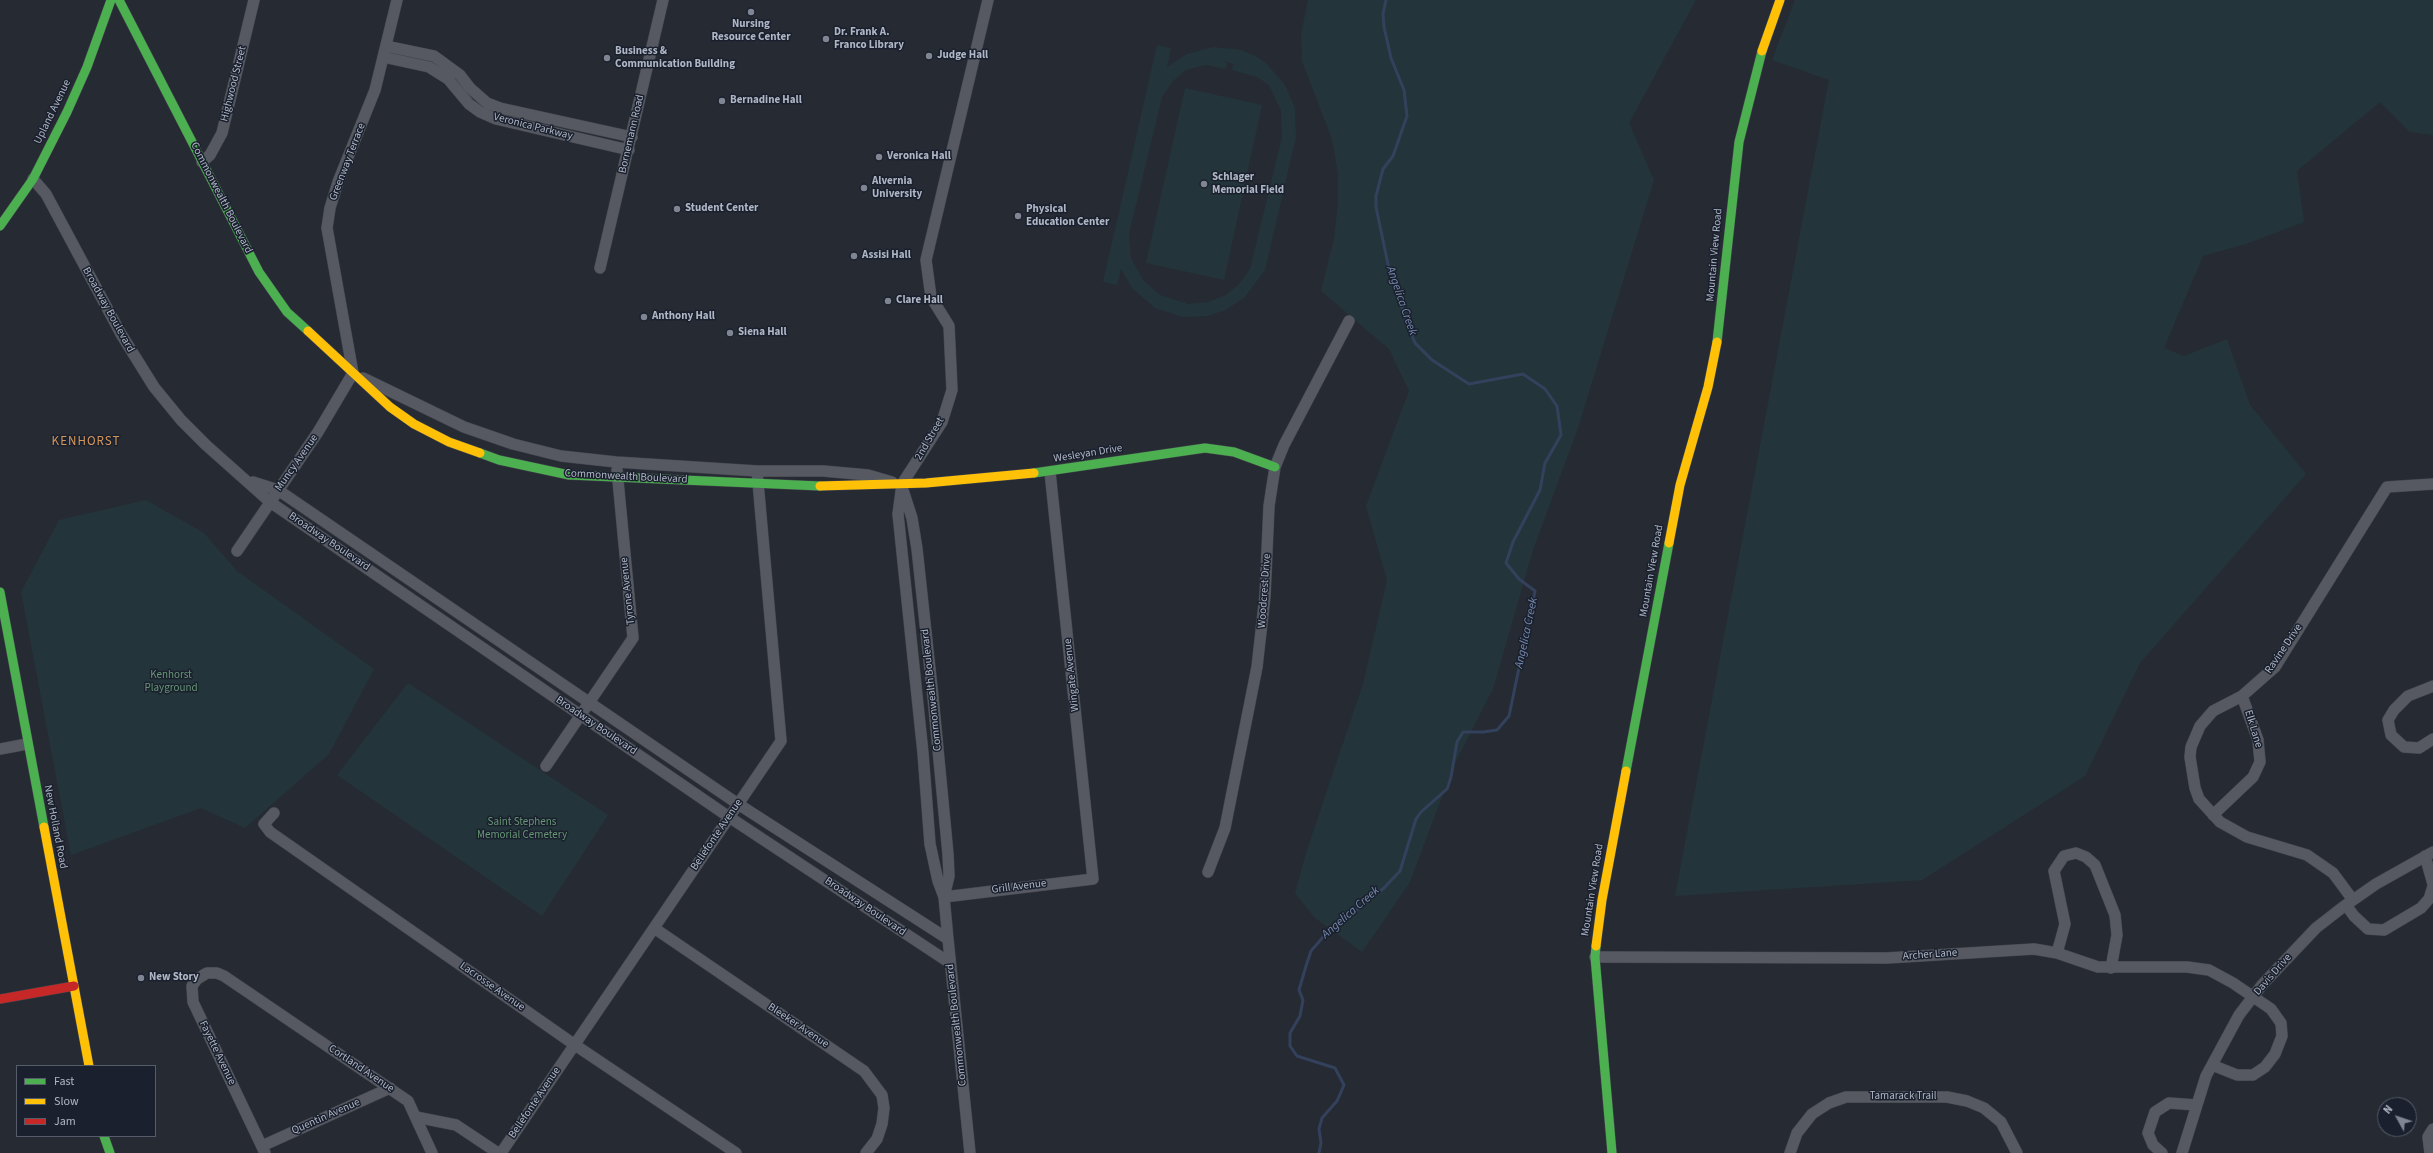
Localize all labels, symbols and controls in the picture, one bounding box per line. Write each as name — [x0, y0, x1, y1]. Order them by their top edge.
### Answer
marker: Nursing Resource Center — [746, 7, 756, 17]
place label: Nursing Resource Center — [711, 18, 791, 44]
place label: Dr. Frank A. Franco Library — [834, 26, 904, 52]
marker: Dr. Frank A. Franco Library — [821, 34, 831, 44]
street label: Highwood Street — [218, 45, 250, 123]
place label: Business & Communication Building — [615, 45, 735, 71]
place label: Judge Hall — [937, 49, 988, 63]
marker: Judge Hall — [924, 51, 934, 61]
marker: Business & Communication Building — [602, 53, 612, 63]
street label: Upland Avenue — [32, 78, 74, 146]
street label: Bornemann Road — [617, 93, 647, 175]
place label: Bernadine Hall — [730, 94, 802, 108]
marker: Bernadine Hall — [717, 96, 727, 106]
street label: Veronica Parkway — [492, 111, 574, 143]
street label: Greenway Terrace — [327, 121, 369, 203]
street label: Commonwealth Boulevard — [187, 140, 255, 256]
place label: Veronica Hall — [887, 150, 951, 164]
marker: Veronica Hall — [874, 152, 884, 162]
place label: Schlager Memorial Field — [1212, 171, 1284, 197]
place label: Alvernia University — [872, 175, 922, 201]
marker: Schlager Memorial Field — [1199, 179, 1209, 189]
marker: Alvernia University — [859, 183, 869, 193]
place label: Student Center — [685, 202, 758, 216]
place label: Physical Education Center — [1026, 203, 1109, 229]
marker: Student Center — [672, 204, 682, 214]
street label: Mountain View Road — [1704, 208, 1726, 302]
marker: Physical Education Center — [1013, 211, 1023, 221]
place label: Assisi Hall — [862, 249, 911, 263]
marker: Assisi Hall — [849, 251, 859, 261]
street label: Broadway Boulevard — [79, 265, 137, 355]
water label: Angelica Creek — [1382, 265, 1420, 337]
place label: Clare Hall — [896, 294, 943, 308]
marker: Clare Hall — [883, 296, 893, 306]
place label: Anthony Hall — [652, 310, 715, 324]
marker: Anthony Hall — [639, 312, 649, 322]
place label: Siena Hall — [738, 326, 787, 340]
marker: Siena Hall — [725, 328, 735, 338]
street label: 2nd Street — [912, 415, 948, 463]
street label: Muncy Avenue — [273, 432, 321, 494]
district label: KENHORST — [52, 434, 120, 450]
street label: Wesleyan Drive — [1053, 442, 1123, 466]
street label: Commonwealth Boulevard — [564, 467, 688, 487]
street label: Broadway Boulevard — [286, 510, 372, 574]
street label: Mountain View Road — [1637, 524, 1667, 618]
street label: Woodcrest Drive — [1256, 553, 1274, 629]
street label: Tyrone Avenue — [618, 557, 638, 625]
water label: Angelica Creek — [1512, 596, 1542, 670]
street label: Ravine Drive — [2263, 622, 2305, 676]
street label: Commonwealth Boulevard — [919, 628, 945, 752]
street label: Wingate Avenue — [1062, 638, 1082, 712]
park label: Kenhorst Playground — [144, 669, 198, 695]
street label: Broadway Boulevard — [553, 694, 639, 758]
street label: Elk Lane — [2241, 709, 2265, 749]
street label: New Holland Road — [40, 784, 70, 870]
street label: Bellefonte Avenue — [688, 797, 746, 873]
park label: Saint Stephens Memorial Cemetery — [477, 816, 567, 842]
street label: Mountain View Road — [1579, 843, 1607, 937]
street label: Broadway Boulevard — [822, 875, 908, 939]
street label: Grill Avenue — [991, 877, 1047, 897]
water label: Angelica Creek — [1319, 884, 1383, 942]
street label: Archer Lane — [1902, 947, 1958, 963]
street label: Davis Drive — [2251, 951, 2295, 999]
street label: Lacrosse Avenue — [457, 960, 527, 1014]
street label: Commonwealth Boulevard — [944, 963, 970, 1087]
place label: New Story — [149, 971, 199, 985]
marker: New Story — [136, 973, 146, 983]
street label: Bleeker Avenue — [765, 1001, 831, 1051]
street label: Fayette Avenue — [196, 1019, 238, 1087]
street label: Cortland Avenue — [326, 1042, 396, 1096]
legend — [16, 1065, 156, 1137]
street label: Bellefonte Avenue — [506, 1065, 564, 1141]
text: Fast — [54, 1073, 74, 1090]
street label: Tamarack Trail — [1869, 1090, 1937, 1104]
text: Slow — [54, 1093, 79, 1110]
street label: Quentin Avenue — [290, 1096, 362, 1138]
north arrow — [2377, 1097, 2417, 1137]
text: N — [2380, 1102, 2396, 1117]
text: Jam — [54, 1113, 76, 1130]

